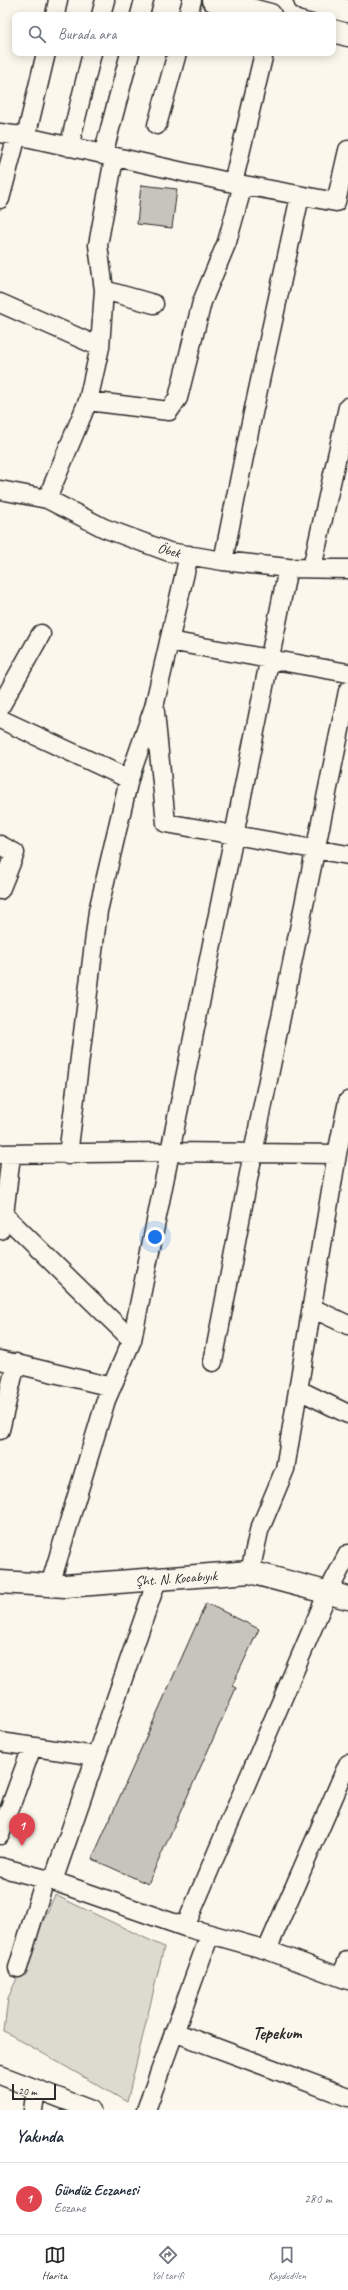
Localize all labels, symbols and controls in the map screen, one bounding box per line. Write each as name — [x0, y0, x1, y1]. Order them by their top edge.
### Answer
search box — [12, 12, 336, 56]
icon: search — [26, 23, 48, 45]
text: Burada ara — [58, 25, 116, 44]
street label: Öbek — [156, 539, 183, 562]
your location — [145, 1227, 165, 1247]
street label: Şht. N. Kocabıyık — [135, 1567, 219, 1590]
pin: 1 — [9, 1813, 35, 1846]
district label: Tepekum — [252, 2022, 302, 2044]
scale bar — [12, 2082, 56, 2101]
text: 20 m — [18, 2084, 37, 2098]
text: Yakında — [16, 2126, 63, 2147]
text: Gündüz Eczanesi — [54, 2181, 139, 2200]
text: 1 — [26, 2191, 32, 2207]
text: 280 m — [304, 2191, 332, 2207]
text: Eczane — [54, 2200, 85, 2216]
tab: Harita — [42, 2244, 67, 2282]
tab: Yol tarifi — [151, 2244, 184, 2282]
tab: Kaydedilen — [268, 2244, 306, 2282]

